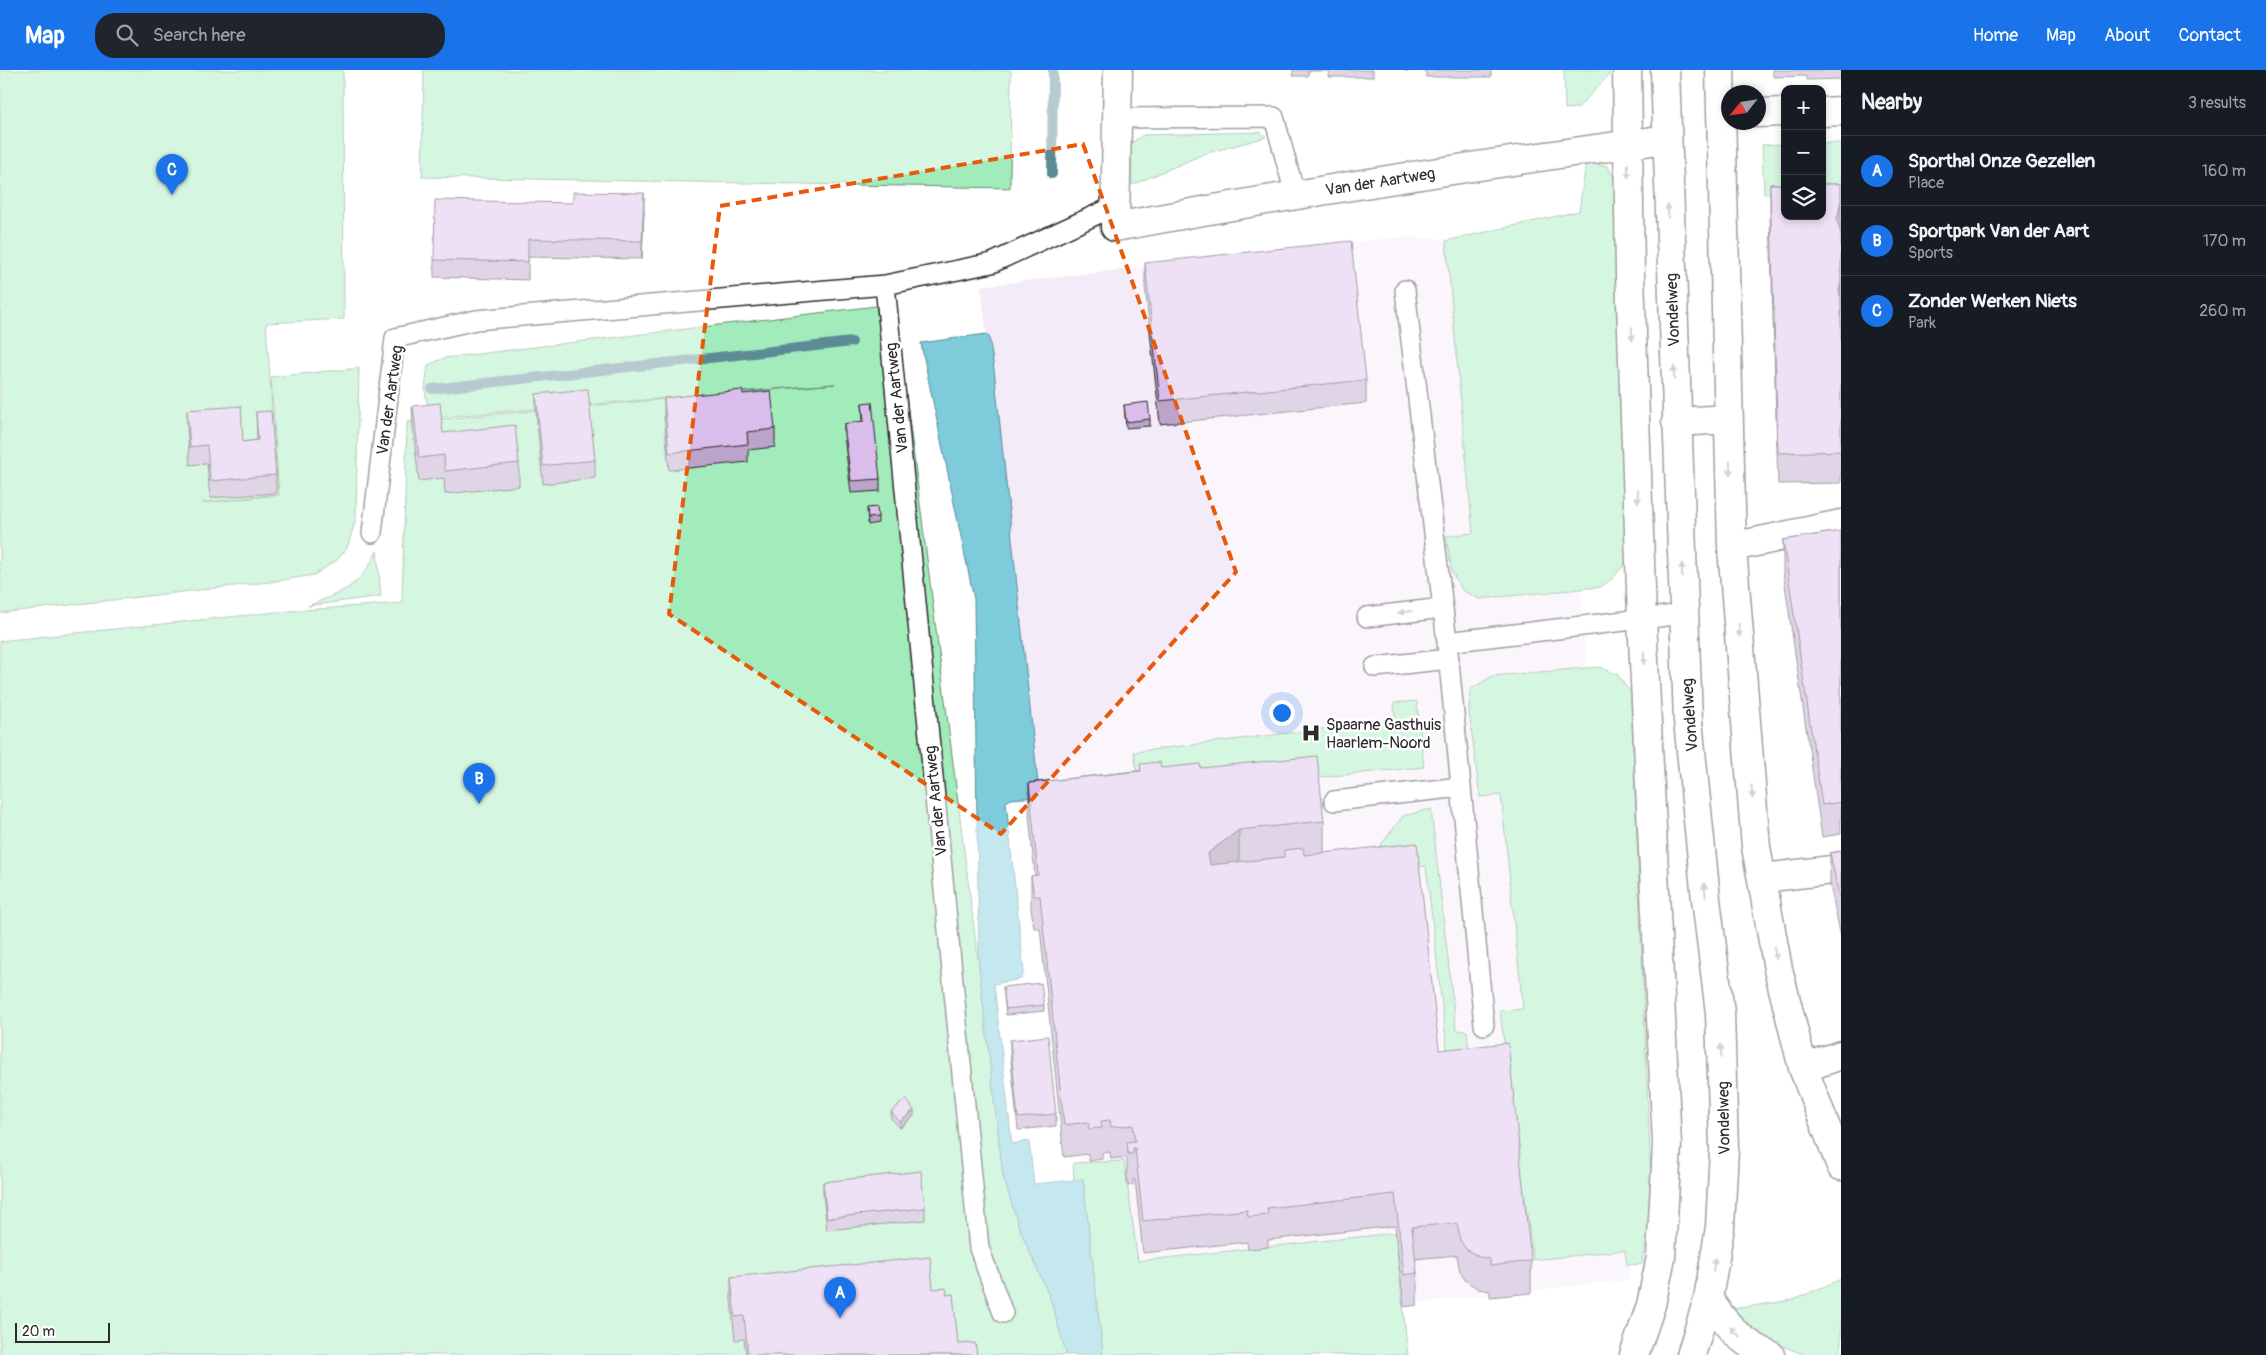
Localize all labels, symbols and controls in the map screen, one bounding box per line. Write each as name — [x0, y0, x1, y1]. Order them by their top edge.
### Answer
search box — [95, 13, 445, 58]
text: Map — [25, 21, 65, 50]
icon: search — [113, 21, 141, 49]
text: Search here — [153, 23, 246, 47]
text: Home — [1973, 24, 2018, 47]
text: Map — [2046, 24, 2076, 47]
text: About — [2104, 24, 2150, 47]
text: Contact — [2178, 24, 2241, 47]
north arrow — [1721, 85, 1766, 130]
map controls — [1781, 85, 1826, 220]
button: + — [1781, 85, 1826, 130]
text: Nearby — [1861, 89, 1922, 116]
text: 3 results — [2188, 93, 2246, 113]
button: − — [1781, 130, 1826, 175]
text: Sporthal Onze Gezellen — [1908, 149, 2095, 173]
pin: C — [156, 154, 188, 195]
text: A — [1872, 161, 1882, 181]
text: 160 m — [2202, 161, 2246, 181]
street label: Van der Aartweg — [1324, 163, 1436, 201]
one-way arrow — [1624, 163, 1632, 179]
text: Place — [1908, 173, 1944, 193]
button: layers — [1781, 175, 1826, 220]
one-way arrow — [1664, 203, 1672, 219]
text: Sportpark Van der Aart — [1908, 219, 2089, 243]
text: B — [1872, 231, 1882, 251]
text: 170 m — [2203, 231, 2246, 251]
text: Sports — [1908, 243, 1953, 263]
street label: Vondelweg — [1662, 273, 1684, 347]
text: Zonder Werken Niets — [1908, 289, 2077, 313]
text: C — [1872, 301, 1882, 321]
text: 260 m — [2199, 301, 2246, 321]
text: Park — [1908, 313, 1936, 333]
one-way arrow — [1628, 326, 1636, 342]
street label: Van der Aartweg — [881, 342, 913, 454]
street label: Van der Aartweg — [372, 344, 408, 456]
one-way arrow — [1670, 365, 1678, 381]
one-way arrow — [1727, 460, 1735, 476]
one-way arrow — [1634, 488, 1642, 504]
one-way arrow — [1677, 562, 1685, 578]
one-way arrow — [1397, 609, 1413, 617]
one-way arrow — [1735, 623, 1743, 639]
one-way arrow — [1640, 651, 1648, 667]
street label: Vondelweg — [1677, 678, 1703, 752]
your location — [1269, 700, 1295, 726]
place label: Spaarne Gasthuis Haarlem-Noord — [1326, 715, 1441, 753]
hospital icon: Spaarne Gasthuis Haarlem-Noord — [1300, 722, 1322, 744]
street label: Van der Aartweg — [920, 745, 952, 857]
pin: B — [463, 763, 495, 804]
one-way arrow — [1748, 785, 1756, 801]
one-way arrow — [1700, 881, 1708, 897]
one-way arrow — [1771, 945, 1779, 961]
one-way arrow — [1717, 1043, 1725, 1059]
street label: Vondelweg — [1713, 1081, 1735, 1155]
one-way arrow — [1710, 1257, 1718, 1273]
pin: A — [824, 1277, 856, 1318]
scale bar — [15, 1320, 110, 1343]
text: 20 m — [22, 1323, 55, 1340]
one-way arrow — [1729, 1326, 1741, 1338]

